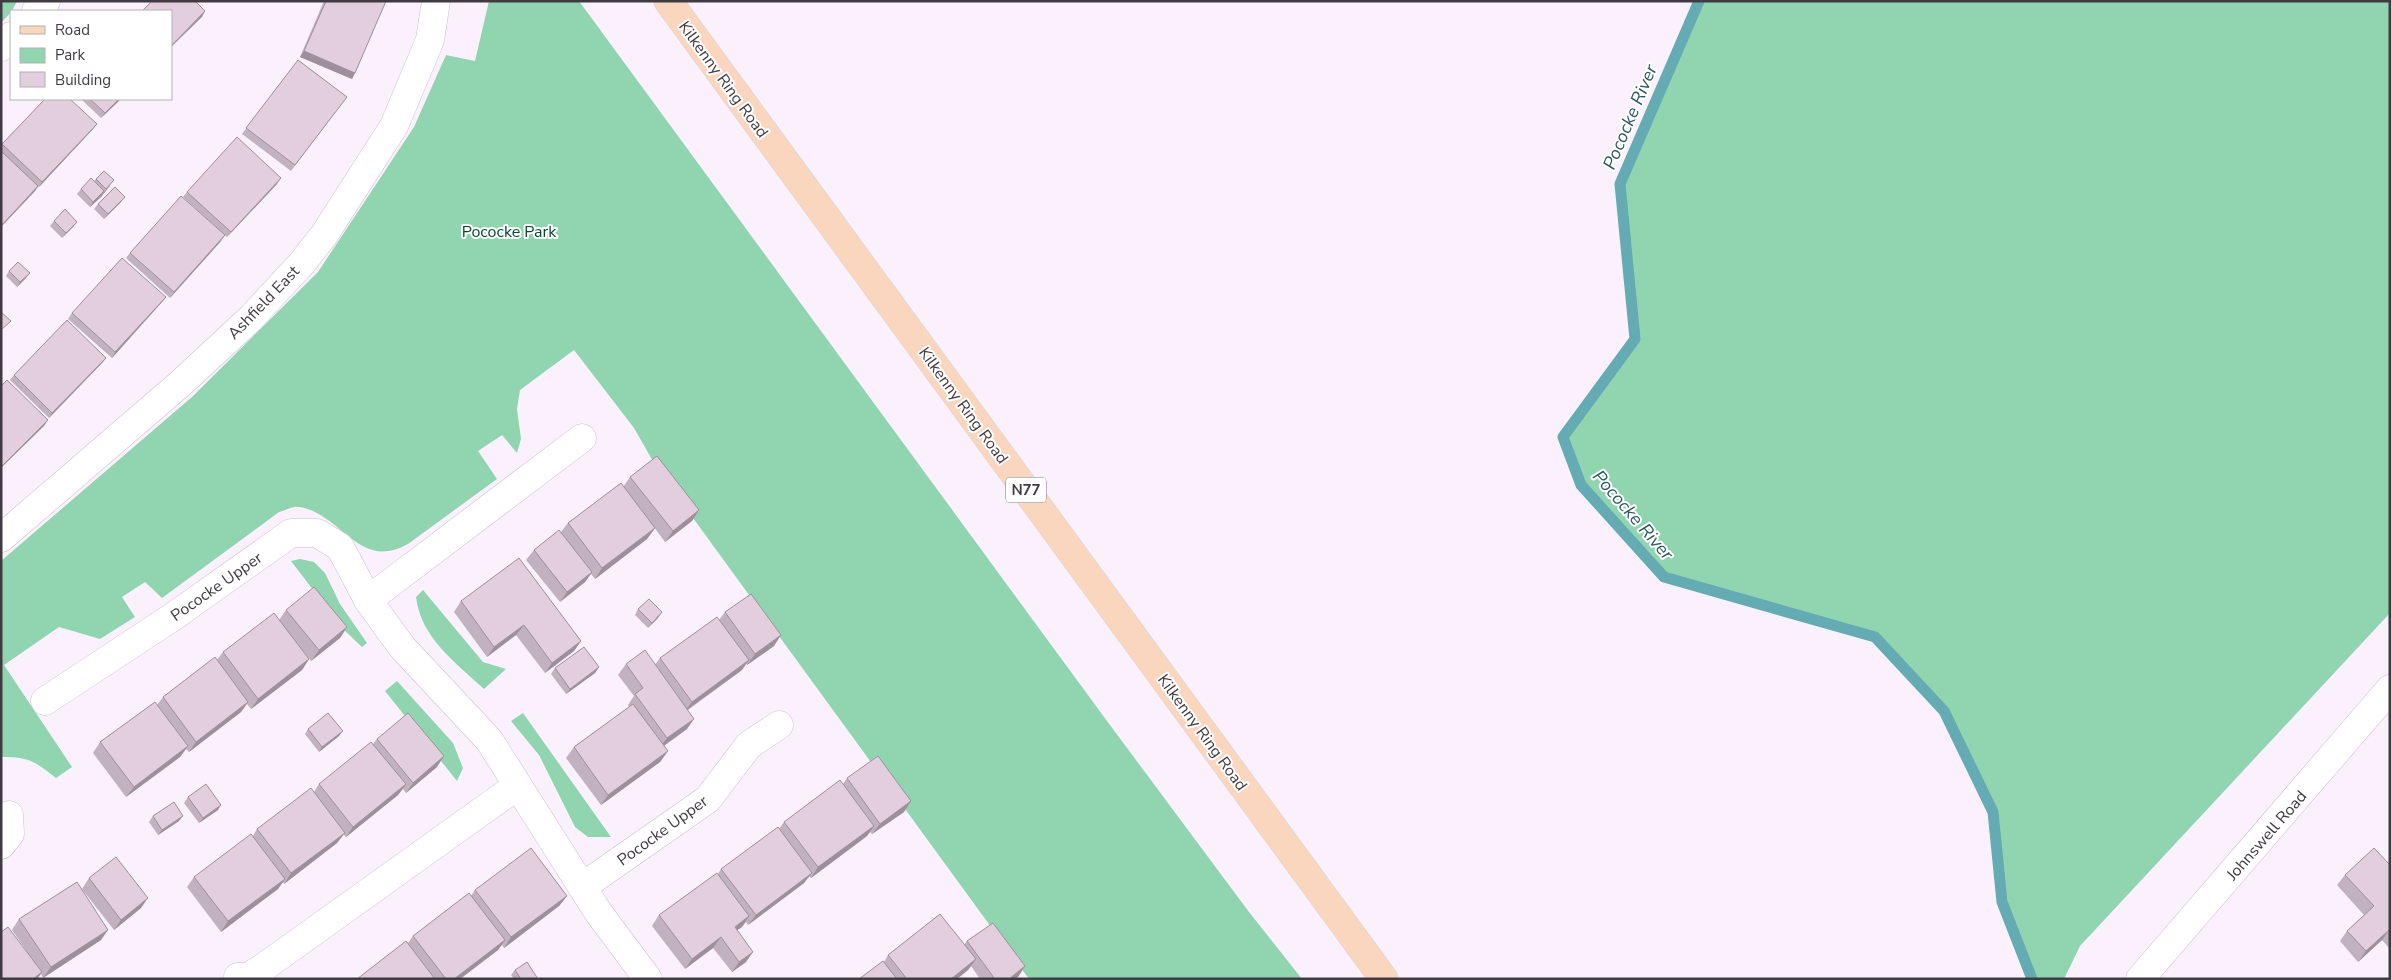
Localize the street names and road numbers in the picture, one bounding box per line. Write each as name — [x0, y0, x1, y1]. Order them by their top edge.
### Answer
street label: Kilkenny Ring Road — [673, 17, 773, 142]
street label: Ashfield East — [223, 261, 305, 344]
street label: Kilkenny Ring Road — [913, 343, 1013, 468]
road number: N77 — [1006, 478, 1046, 502]
street label: Pococke Upper — [166, 547, 267, 627]
street label: Kilkenny Ring Road — [1152, 670, 1252, 795]
street label: Johnswell Road — [2221, 786, 2312, 886]
street label: Pococke Upper — [613, 790, 713, 871]

